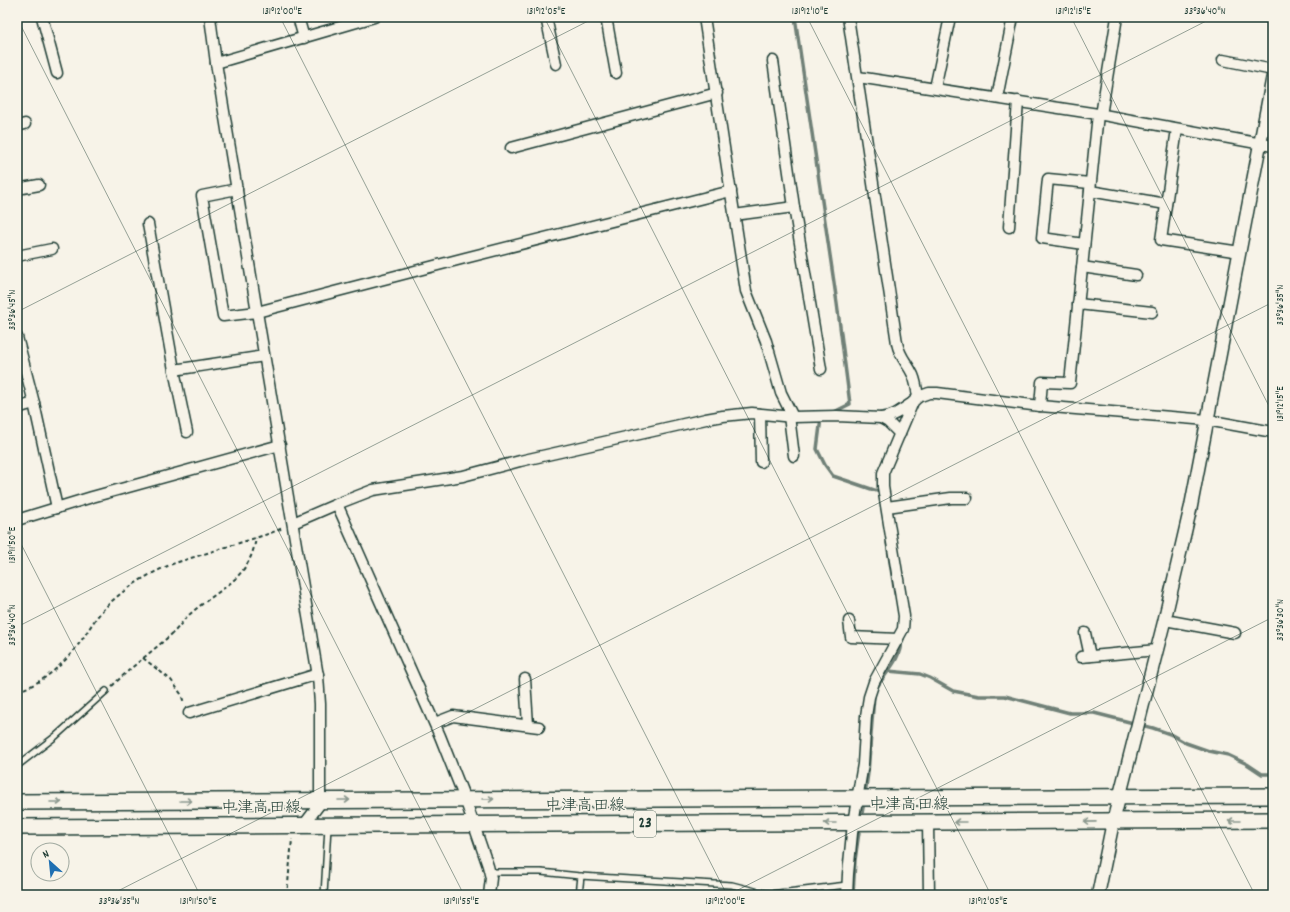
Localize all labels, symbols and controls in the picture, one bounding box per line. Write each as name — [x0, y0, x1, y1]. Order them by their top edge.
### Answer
text: 131°12'00"E — [262, 5, 302, 19]
text: 131°12'05"E — [527, 5, 566, 19]
text: 131°12'10"E — [792, 5, 829, 19]
text: 131°12'15"E — [1055, 5, 1091, 19]
text: 33°36'40"N — [1184, 5, 1226, 19]
text: 33°36'35"N — [1274, 284, 1288, 325]
text: 33°36'45"N — [6, 290, 20, 330]
text: 131°12'15"E — [1274, 386, 1288, 422]
text: 131°11'50"E — [6, 526, 20, 563]
text: 33°36'30"N — [1274, 599, 1288, 641]
text: 33°36'40"N — [6, 604, 20, 646]
street label: 中津高田線 — [869, 794, 949, 817]
one-way arrow — [481, 795, 494, 803]
street label: 中津高田線 — [545, 795, 625, 818]
one-way arrow — [337, 796, 350, 804]
one-way arrow — [179, 797, 192, 805]
street label: 中津高田線 — [221, 797, 301, 820]
one-way arrow — [49, 798, 62, 805]
road number: 23 — [634, 811, 656, 837]
one-way arrow — [1228, 817, 1241, 824]
one-way arrow — [954, 818, 967, 826]
one-way arrow — [1084, 818, 1097, 826]
one-way arrow — [824, 819, 837, 827]
north arrow — [30, 842, 70, 882]
text: N — [40, 846, 53, 863]
text: 33°36'35"N — [99, 895, 140, 909]
text: 131°11'50"E — [180, 895, 217, 909]
text: 131°11'55"E — [443, 895, 479, 909]
text: 131°12'00"E — [705, 895, 745, 909]
text: 131°12'05"E — [969, 895, 1008, 909]

